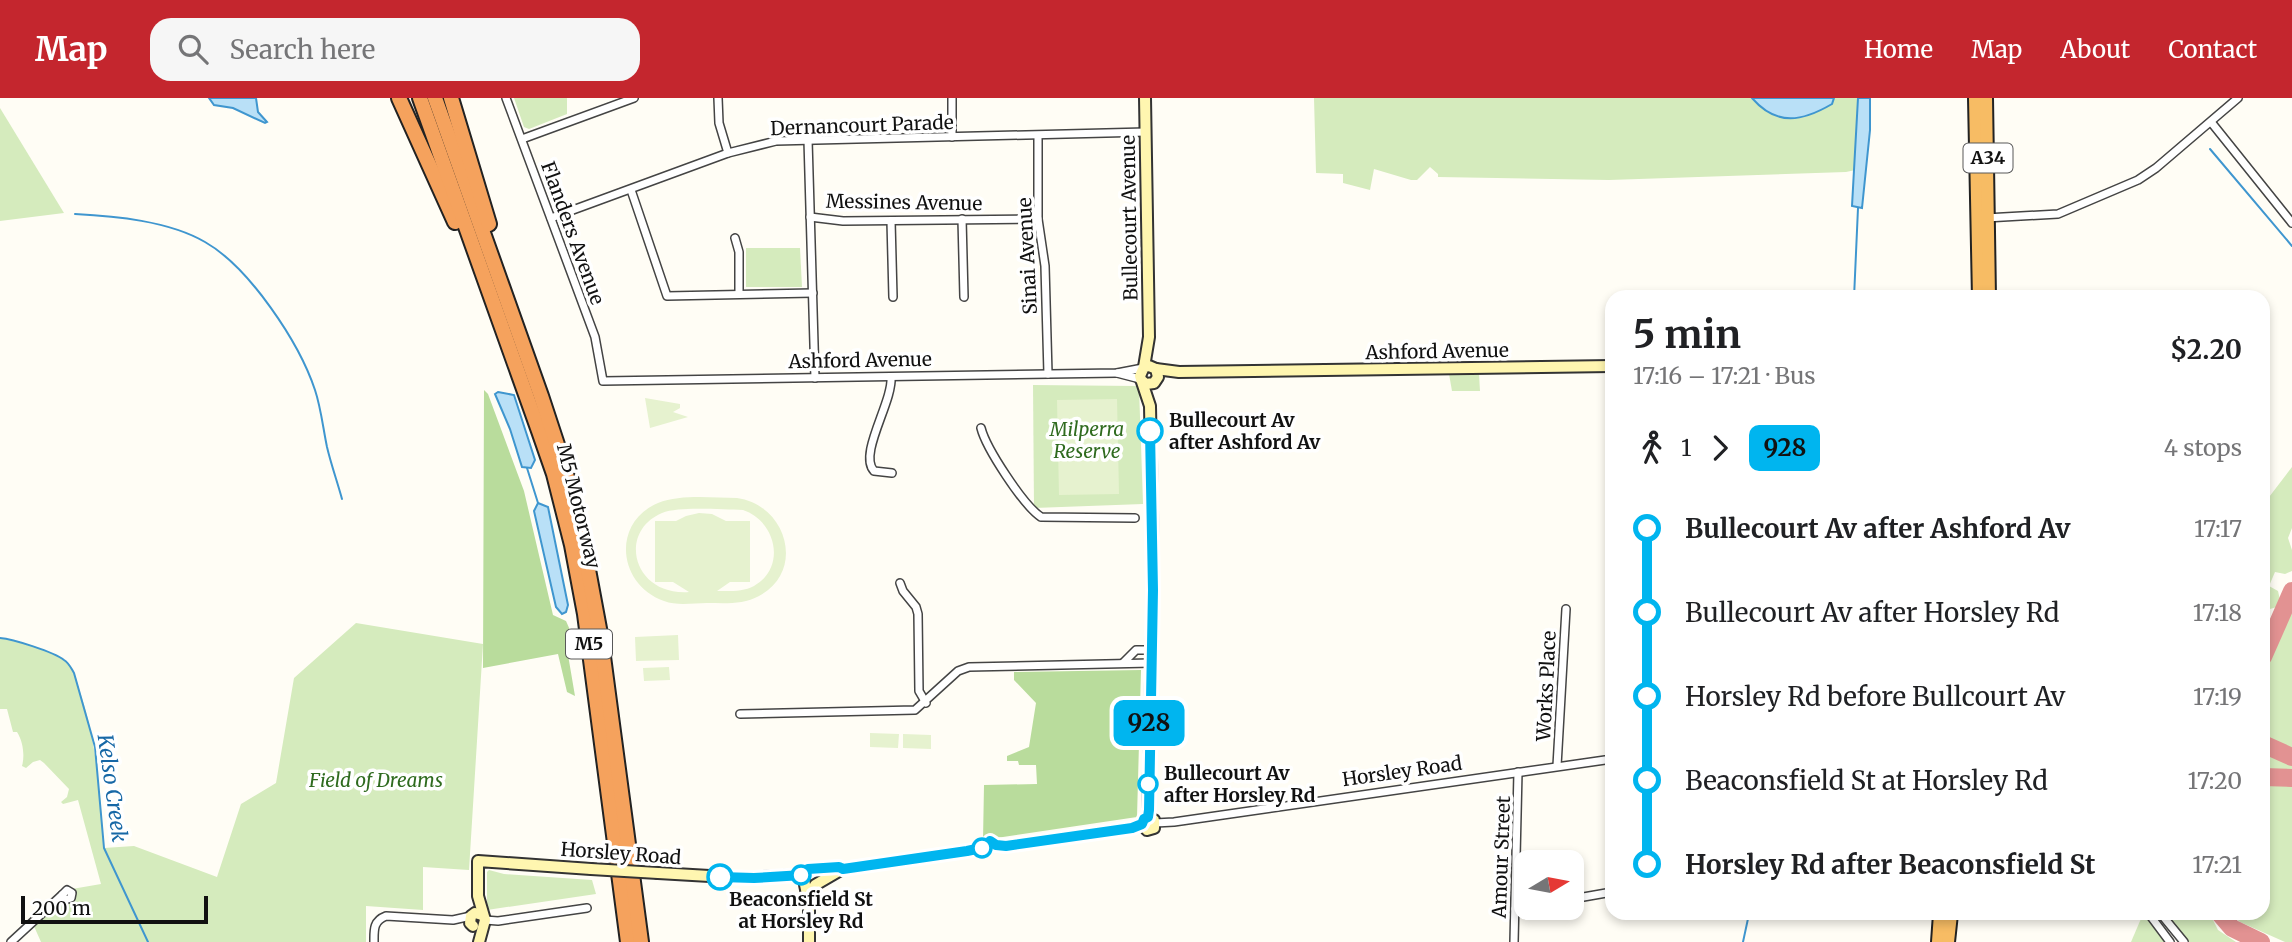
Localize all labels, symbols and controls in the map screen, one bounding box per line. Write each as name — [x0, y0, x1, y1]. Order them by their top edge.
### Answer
search box — [150, 18, 640, 81]
text: Map — [35, 29, 108, 70]
icon: search — [174, 30, 212, 68]
text: Search here — [230, 33, 375, 66]
text: Home — [1864, 34, 1933, 65]
text: Map — [1971, 34, 2022, 65]
text: About — [2060, 34, 2130, 65]
text: Contact — [2168, 34, 2257, 65]
street label: Dernancourt Parade — [770, 110, 954, 140]
street label: Bullecourt Avenue — [1116, 135, 1142, 301]
road number: A34 — [1964, 144, 2012, 172]
street label: Flanders Avenue — [536, 158, 610, 308]
street label: Messines Avenue — [826, 189, 983, 215]
street label: Sinai Avenue — [1012, 197, 1042, 315]
text: 5 min — [1633, 311, 1741, 358]
text: $2.20 — [2170, 333, 2242, 366]
street label: Ashford Avenue — [1364, 338, 1509, 364]
street label: Ashford Avenue — [787, 347, 932, 373]
text: 17:16 – 17:21 · Bus — [1633, 361, 1816, 390]
place label: Bullecourt Av after Ashford Av — [1169, 408, 1321, 454]
park label: Milperra Reserve — [1049, 417, 1124, 463]
marker: Bullecourt Av after Ashford Av — [1137, 418, 1163, 444]
icon: walk — [1633, 429, 1671, 467]
icon: forward — [1701, 429, 1739, 467]
text: 928 — [1763, 432, 1806, 463]
text: 1 — [1681, 433, 1691, 462]
text: 4 stops — [2164, 433, 2242, 462]
street label: M5 Motorway — [552, 441, 606, 571]
text: Bullecourt Av after Ashford Av — [1685, 512, 2070, 545]
text: 17:17 — [2194, 514, 2242, 543]
text: Bullecourt Av after Horsley Rd — [1685, 596, 2059, 629]
text: 17:18 — [2193, 598, 2242, 627]
road number: M5 — [566, 630, 612, 658]
street label: Works Place — [1531, 630, 1561, 743]
text: Horsley Rd before Bullcourt Av — [1685, 680, 2065, 713]
text: 17:19 — [2193, 682, 2242, 711]
line badge: 928 — [1109, 700, 1189, 746]
text: 928 — [1128, 707, 1170, 738]
water label: Kelso Creek — [91, 731, 133, 844]
street label: Horsley Road — [1340, 751, 1464, 791]
place label: Bullecourt Av after Horsley Rd — [1164, 761, 1316, 807]
text: Beaconsfield St at Horsley Rd — [1685, 764, 2048, 797]
text: 17:20 — [2188, 766, 2242, 795]
park label: Field of Dreams — [308, 768, 443, 792]
marker: Bullecourt Av after Horsley Rd — [1138, 774, 1158, 794]
street label: Amour Street — [1487, 795, 1515, 920]
street label: Horsley Road — [560, 837, 682, 869]
unlabelled marker — [972, 838, 992, 858]
text: Horsley Rd after Beaconsfield St — [1685, 848, 2095, 881]
north arrow — [1514, 850, 1584, 920]
map controls — [1514, 850, 1584, 920]
text: 17:21 — [2192, 850, 2242, 879]
unlabelled marker — [707, 864, 733, 890]
marker: Beaconsfield St at Horsley Rd — [791, 865, 811, 885]
place label: Beaconsfield St at Horsley Rd — [729, 887, 873, 933]
scale bar — [21, 893, 208, 925]
text: 200 m — [32, 896, 91, 920]

